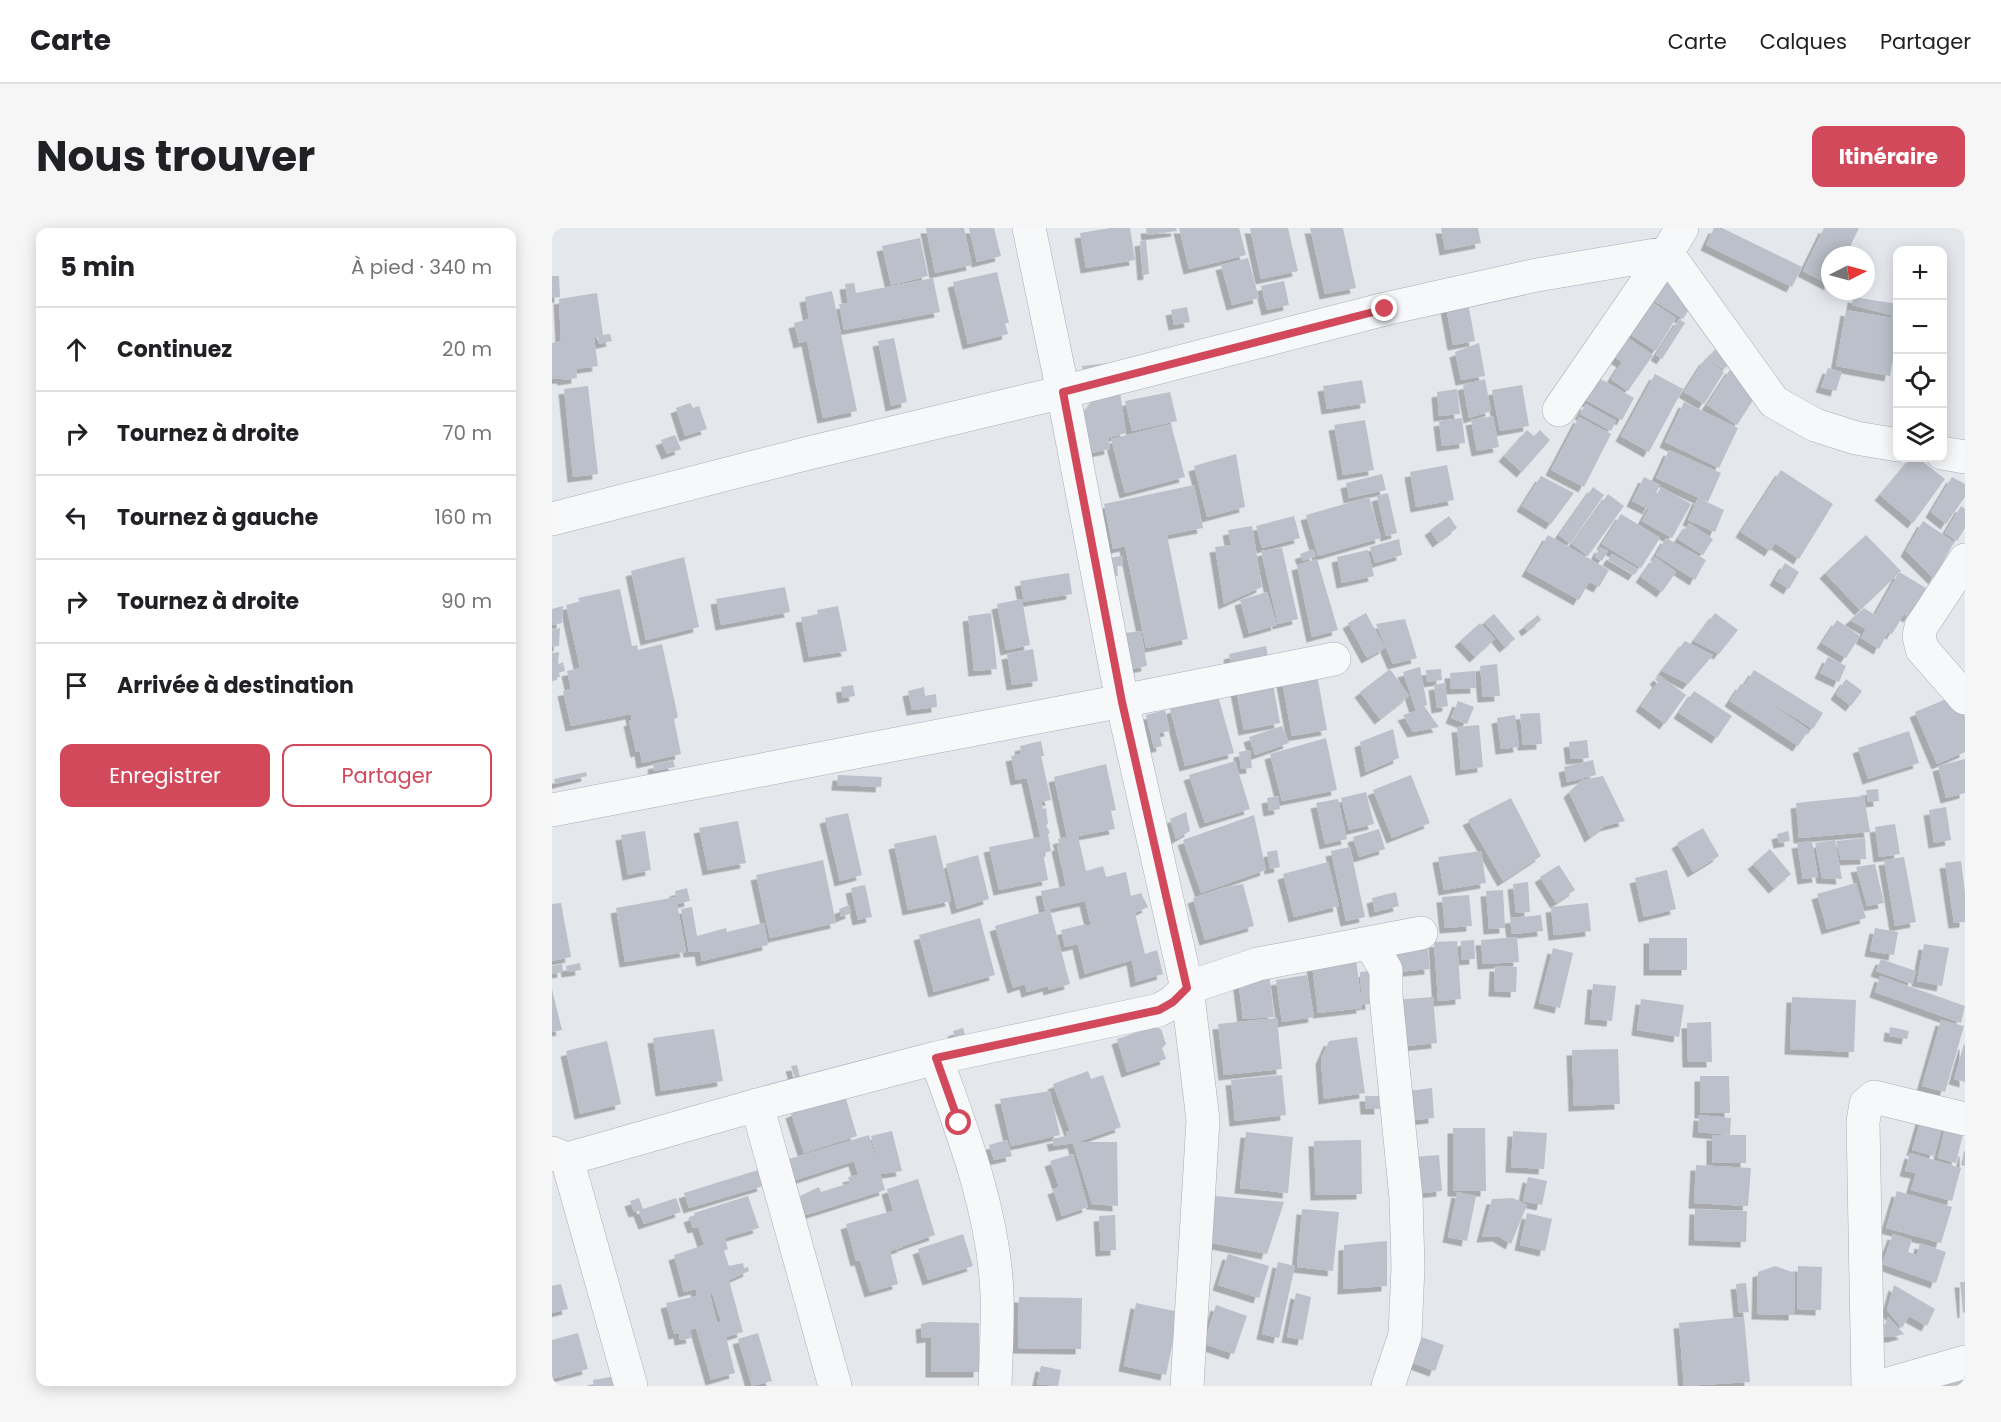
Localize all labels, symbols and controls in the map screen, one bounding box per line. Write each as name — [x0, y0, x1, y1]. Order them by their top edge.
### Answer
text: Carte — [30, 21, 111, 60]
text: Carte — [1668, 27, 1727, 56]
text: Calques — [1760, 27, 1847, 56]
text: Partager — [1880, 27, 1971, 56]
button: Itinéraire — [1812, 126, 1965, 187]
text: Nous trouver — [36, 127, 315, 186]
north arrow — [1821, 246, 1875, 300]
map controls — [1893, 246, 1947, 462]
button: + — [1893, 246, 1947, 300]
text: 5 min — [60, 249, 135, 285]
text: À pied · 340 m — [351, 253, 492, 281]
route end — [1371, 295, 1397, 321]
button: − — [1893, 300, 1947, 354]
icon: ahead — [60, 333, 93, 366]
text: Continuez — [117, 334, 232, 365]
text: 20 m — [442, 335, 492, 363]
button: locate — [1893, 354, 1947, 408]
button: layers — [1893, 408, 1947, 462]
icon: right — [60, 417, 93, 450]
text: Tournez à droite — [117, 418, 299, 449]
text: 70 m — [443, 419, 492, 447]
icon: left — [60, 501, 93, 534]
text: Tournez à gauche — [117, 502, 318, 533]
text: 160 m — [434, 503, 492, 531]
icon: right — [60, 585, 93, 618]
text: Tournez à droite — [117, 586, 299, 617]
text: 90 m — [441, 587, 492, 615]
icon: arrive — [60, 669, 93, 702]
text: Arrivée à destination — [117, 670, 354, 701]
button: Enregistrer — [60, 744, 270, 807]
button: Partager — [282, 744, 492, 807]
route start — [945, 1109, 971, 1135]

